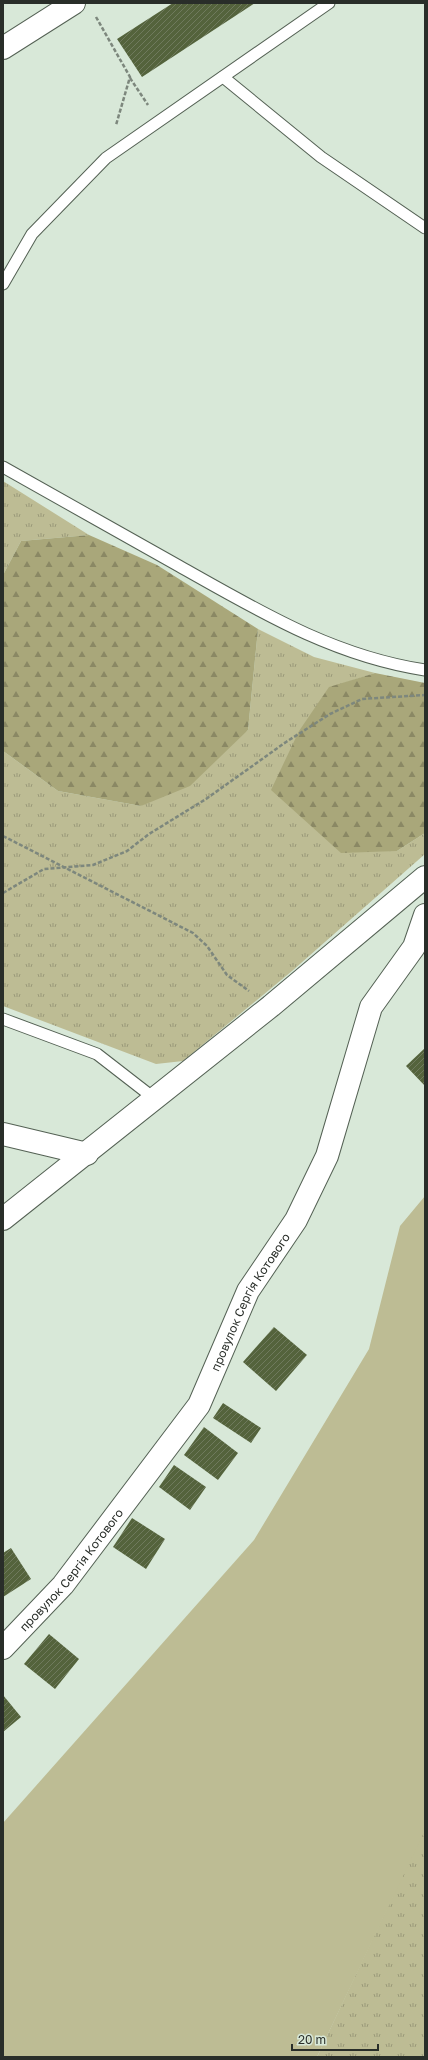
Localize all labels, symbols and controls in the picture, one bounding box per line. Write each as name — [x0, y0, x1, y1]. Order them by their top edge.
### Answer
street label: провулок Сергія Котового — [207, 1230, 293, 1373]
street label: провулок Сергія Котового — [16, 1505, 126, 1634]
scale bar — [292, 2026, 378, 2052]
text: 20 m — [298, 2032, 326, 2047]

